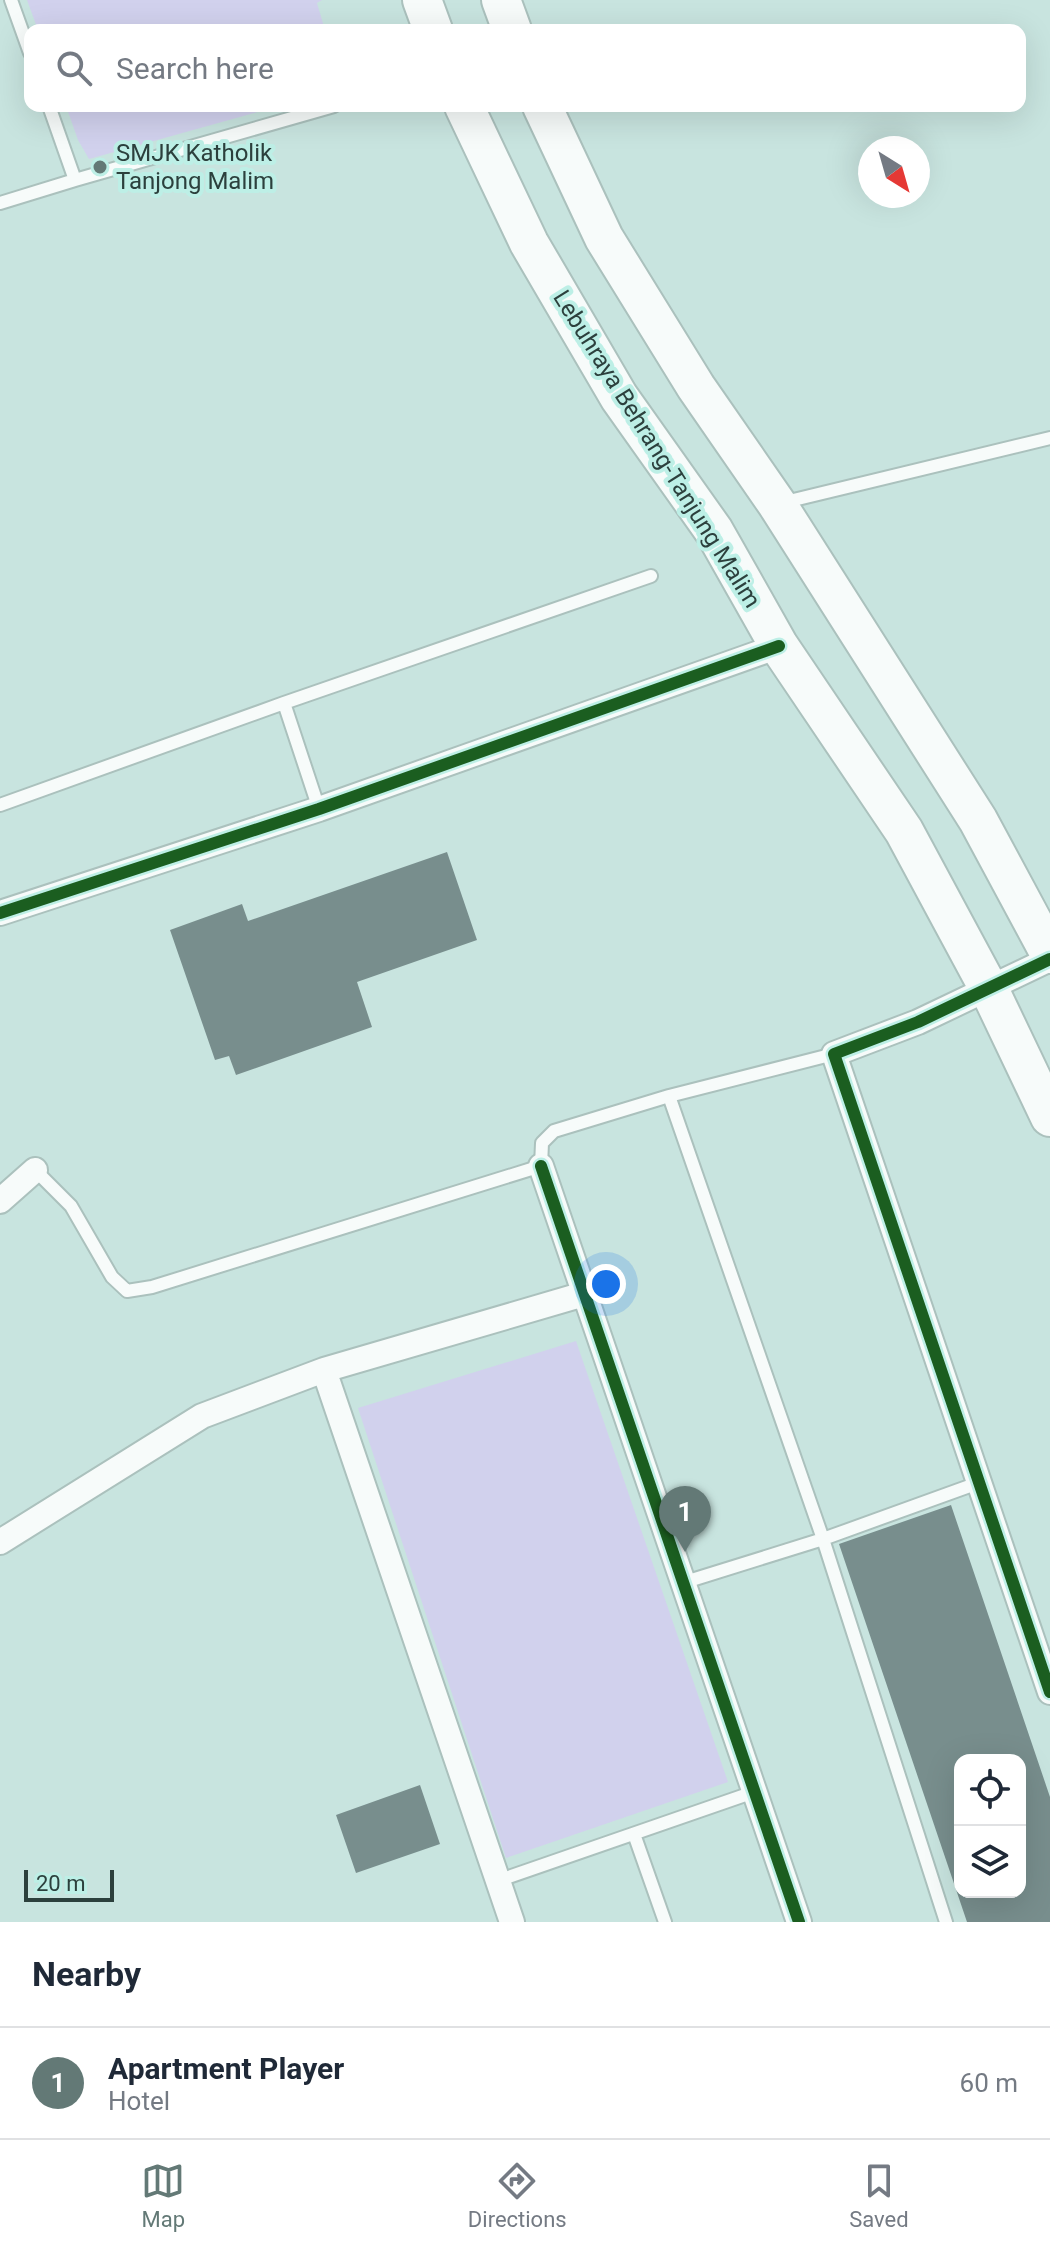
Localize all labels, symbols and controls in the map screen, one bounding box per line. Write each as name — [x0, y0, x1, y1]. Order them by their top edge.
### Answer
search box — [24, 24, 1026, 112]
icon: search — [52, 46, 96, 90]
text: Search here — [116, 51, 274, 86]
north arrow — [858, 136, 930, 208]
place label: SMJK Katholik Tanjong Malim — [116, 139, 274, 195]
marker: SMJK Katholik Tanjong Malim — [91, 158, 109, 176]
street label: Lebuhraya Behrang-Tanjung Malim — [547, 285, 767, 613]
your location — [586, 1264, 626, 1304]
pin: 1 — [659, 1486, 711, 1552]
map controls — [954, 1754, 1026, 1898]
button: locate — [954, 1754, 1026, 1826]
button: layers — [954, 1826, 1026, 1898]
scale bar — [24, 1866, 114, 1902]
text: 20 m — [36, 1871, 85, 1896]
text: Nearby — [32, 1954, 141, 1994]
text: Apartment Player — [108, 2051, 344, 2086]
text: 1 — [51, 2068, 65, 2098]
text: 60 m — [960, 2068, 1018, 2098]
text: Hotel — [108, 2086, 170, 2116]
tab: Map — [141, 2159, 185, 2232]
tab: Directions — [468, 2159, 567, 2232]
tab: Saved — [849, 2159, 909, 2232]

